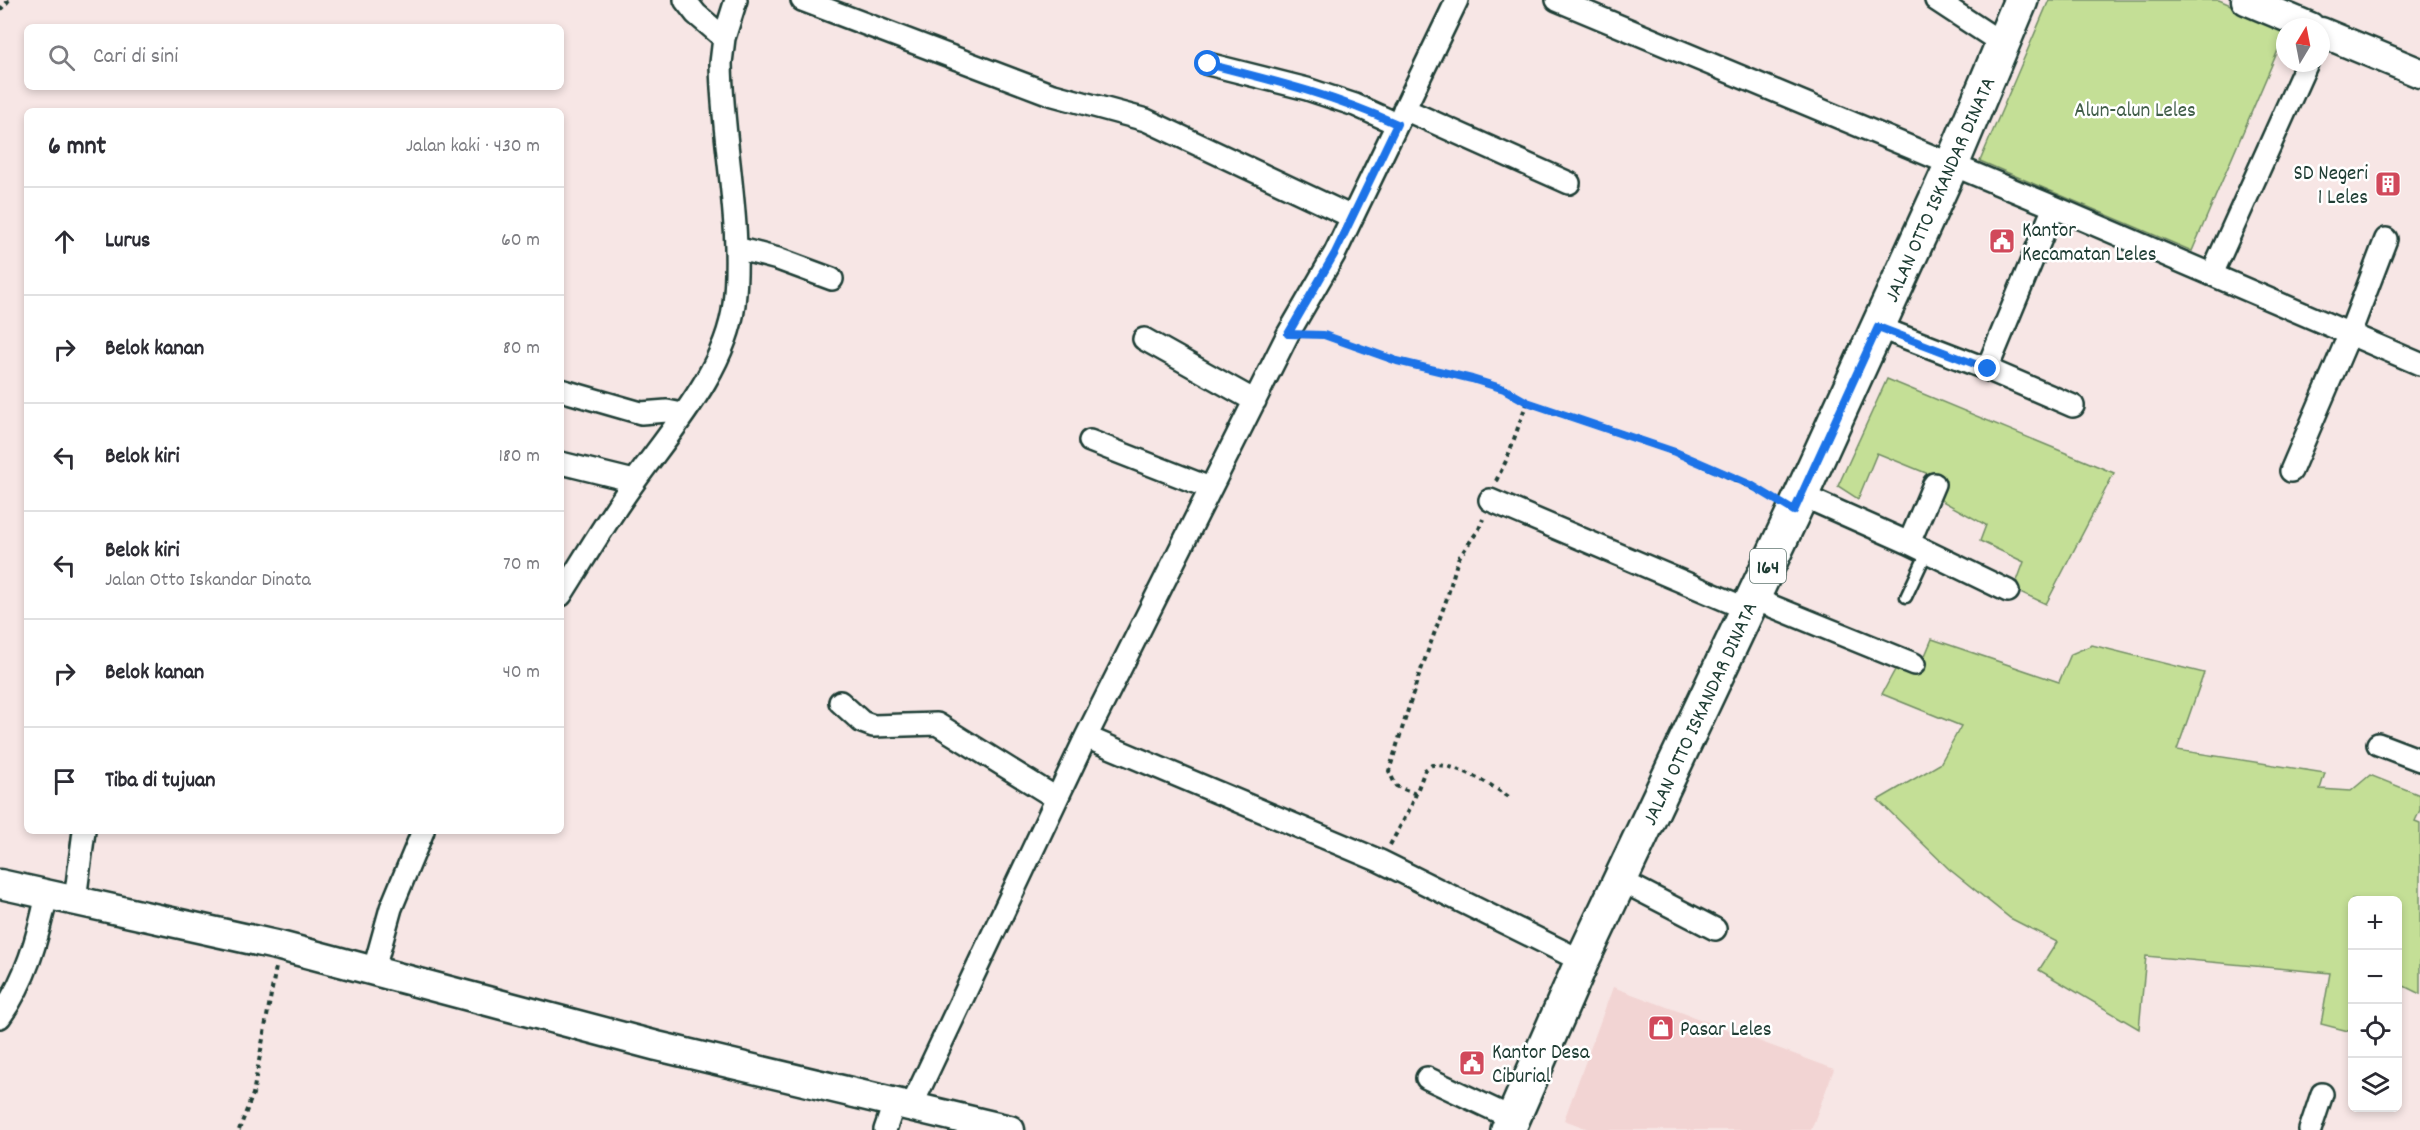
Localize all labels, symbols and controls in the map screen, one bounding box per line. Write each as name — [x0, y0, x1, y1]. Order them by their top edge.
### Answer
north arrow — [2276, 18, 2330, 72]
search box — [24, 24, 564, 90]
icon: search — [45, 41, 78, 74]
text: Cari di sini — [93, 42, 178, 73]
route start — [1194, 50, 1220, 76]
street label: JALAN OTTO ISKANDAR DINATA — [1878, 73, 2005, 308]
park label: Alun-alun Leles — [2074, 97, 2196, 127]
text: 6 mnt — [48, 129, 106, 166]
text: Jalan kaki · 430 m — [406, 133, 540, 161]
place label: SD Negeri 1 Leles — [2293, 160, 2368, 214]
building icon: SD Negeri 1 Leles — [2373, 169, 2403, 199]
place label: Kantor Kecamatan Leles — [2022, 217, 2157, 271]
icon: ahead — [48, 225, 81, 258]
text: Lurus — [105, 226, 150, 257]
public building icon: Kantor Kecamatan Leles — [1987, 226, 2017, 256]
text: 60 m — [501, 227, 540, 255]
icon: right — [48, 333, 81, 366]
text: Belok kanan — [105, 334, 204, 365]
text: 80 m — [503, 335, 540, 363]
route end — [1974, 355, 2000, 381]
icon: left — [48, 441, 81, 474]
text: Belok kiri — [105, 442, 179, 473]
text: 180 m — [498, 443, 540, 471]
text: Belok kiri — [105, 536, 179, 567]
icon: left — [48, 549, 81, 582]
road number: 164 — [1750, 549, 1786, 583]
text: 70 m — [503, 551, 540, 579]
text: Jalan Otto Iskandar Dinata — [105, 567, 311, 595]
street label: JALAN OTTO ISKANDAR DINATA — [1637, 597, 1767, 831]
icon: right — [48, 657, 81, 690]
text: Belok kanan — [105, 658, 204, 689]
text: 40 m — [502, 659, 540, 687]
icon: arrive — [48, 765, 81, 798]
text: Tiba di tujuan — [105, 766, 215, 797]
map controls — [2348, 896, 2402, 1112]
button: + — [2348, 896, 2402, 950]
button: − — [2348, 950, 2402, 1004]
button: locate — [2348, 1004, 2402, 1058]
shop icon: Pasar Leles — [1646, 1013, 1676, 1043]
place label: Pasar Leles — [1680, 1016, 1772, 1046]
place label: Kantor Desa Ciburial — [1492, 1039, 1591, 1093]
public building icon: Kantor Desa Ciburial — [1457, 1048, 1487, 1078]
button: layers — [2348, 1058, 2402, 1112]

